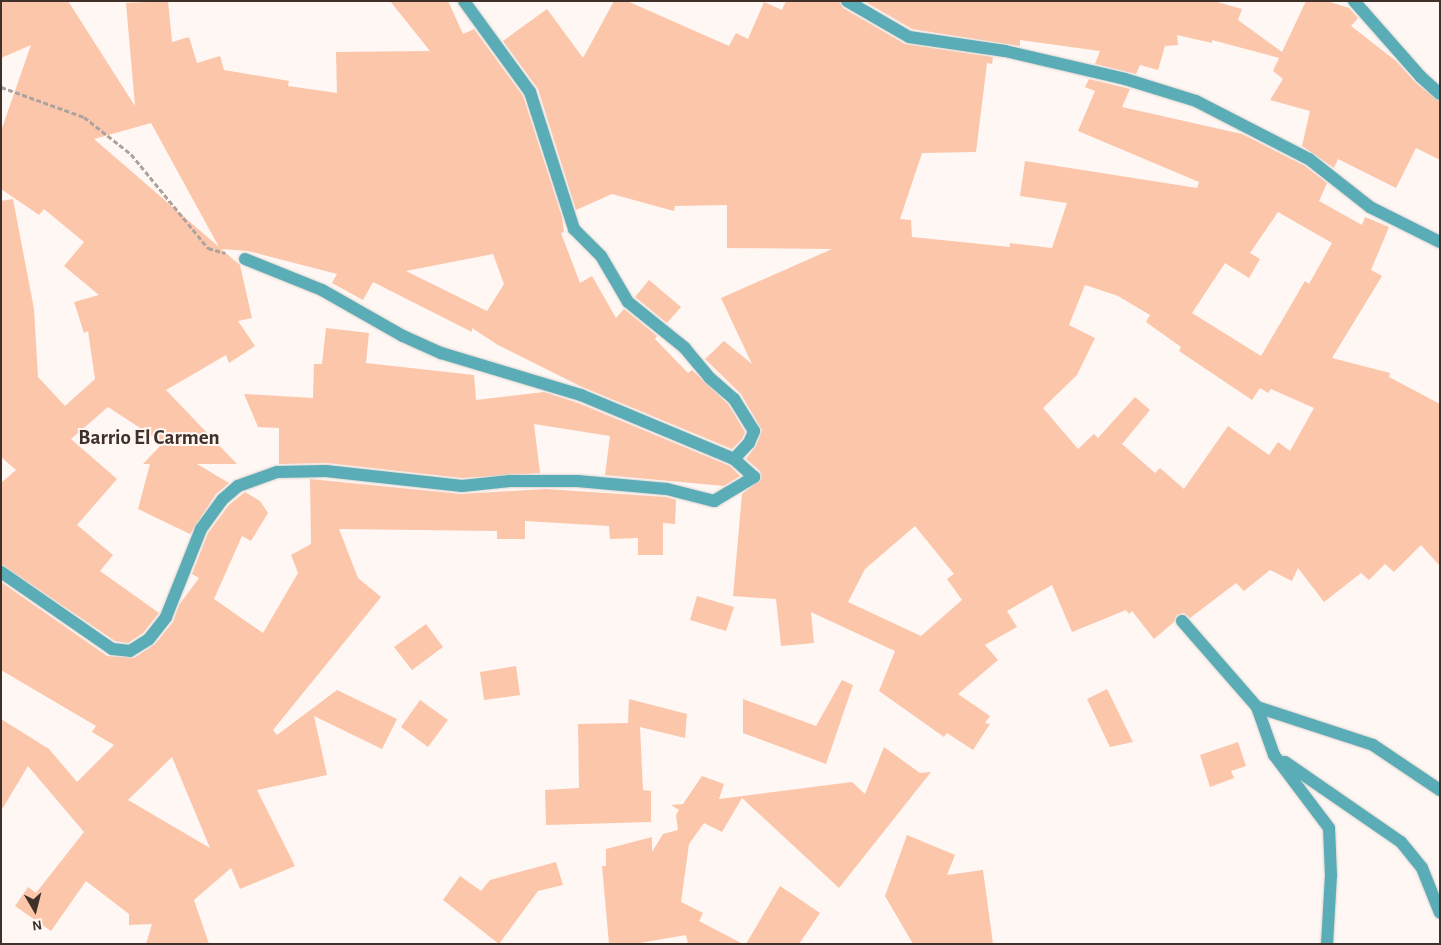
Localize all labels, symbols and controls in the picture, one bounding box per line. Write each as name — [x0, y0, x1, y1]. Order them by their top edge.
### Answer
district label: Barrio El Carmen — [78, 425, 220, 451]
north arrow — [10, 885, 60, 935]
text: N — [31, 917, 43, 932]

